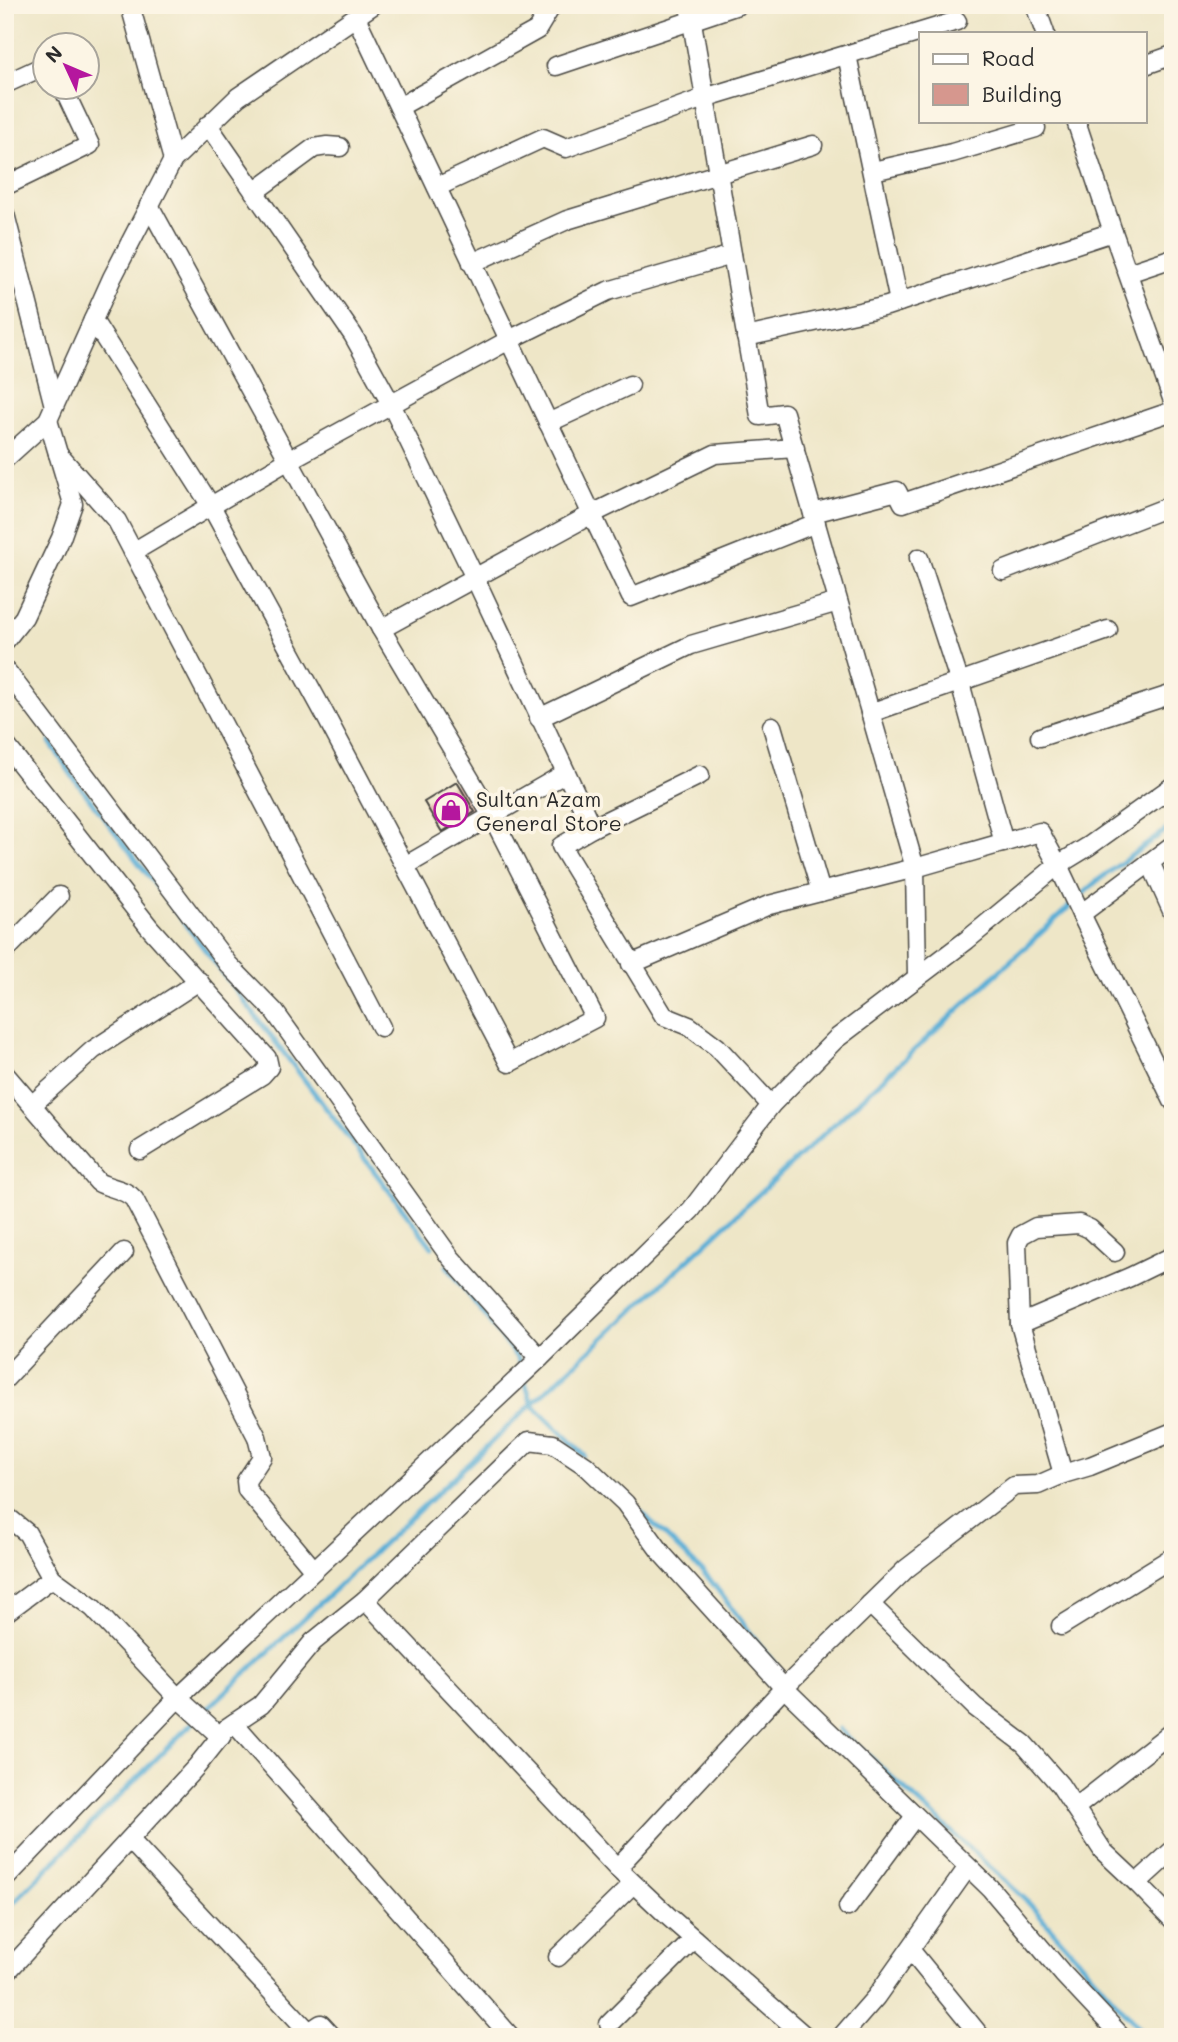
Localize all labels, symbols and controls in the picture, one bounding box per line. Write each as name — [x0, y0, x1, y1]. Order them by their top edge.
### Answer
north arrow — [32, 32, 102, 102]
legend — [919, 32, 1146, 122]
text: N — [39, 40, 67, 68]
text: Road — [982, 44, 1034, 71]
text: Building — [982, 80, 1062, 107]
place label: Sultan Azam General Store — [476, 785, 622, 836]
shop icon: Sultan Azam General Store — [432, 791, 470, 829]

